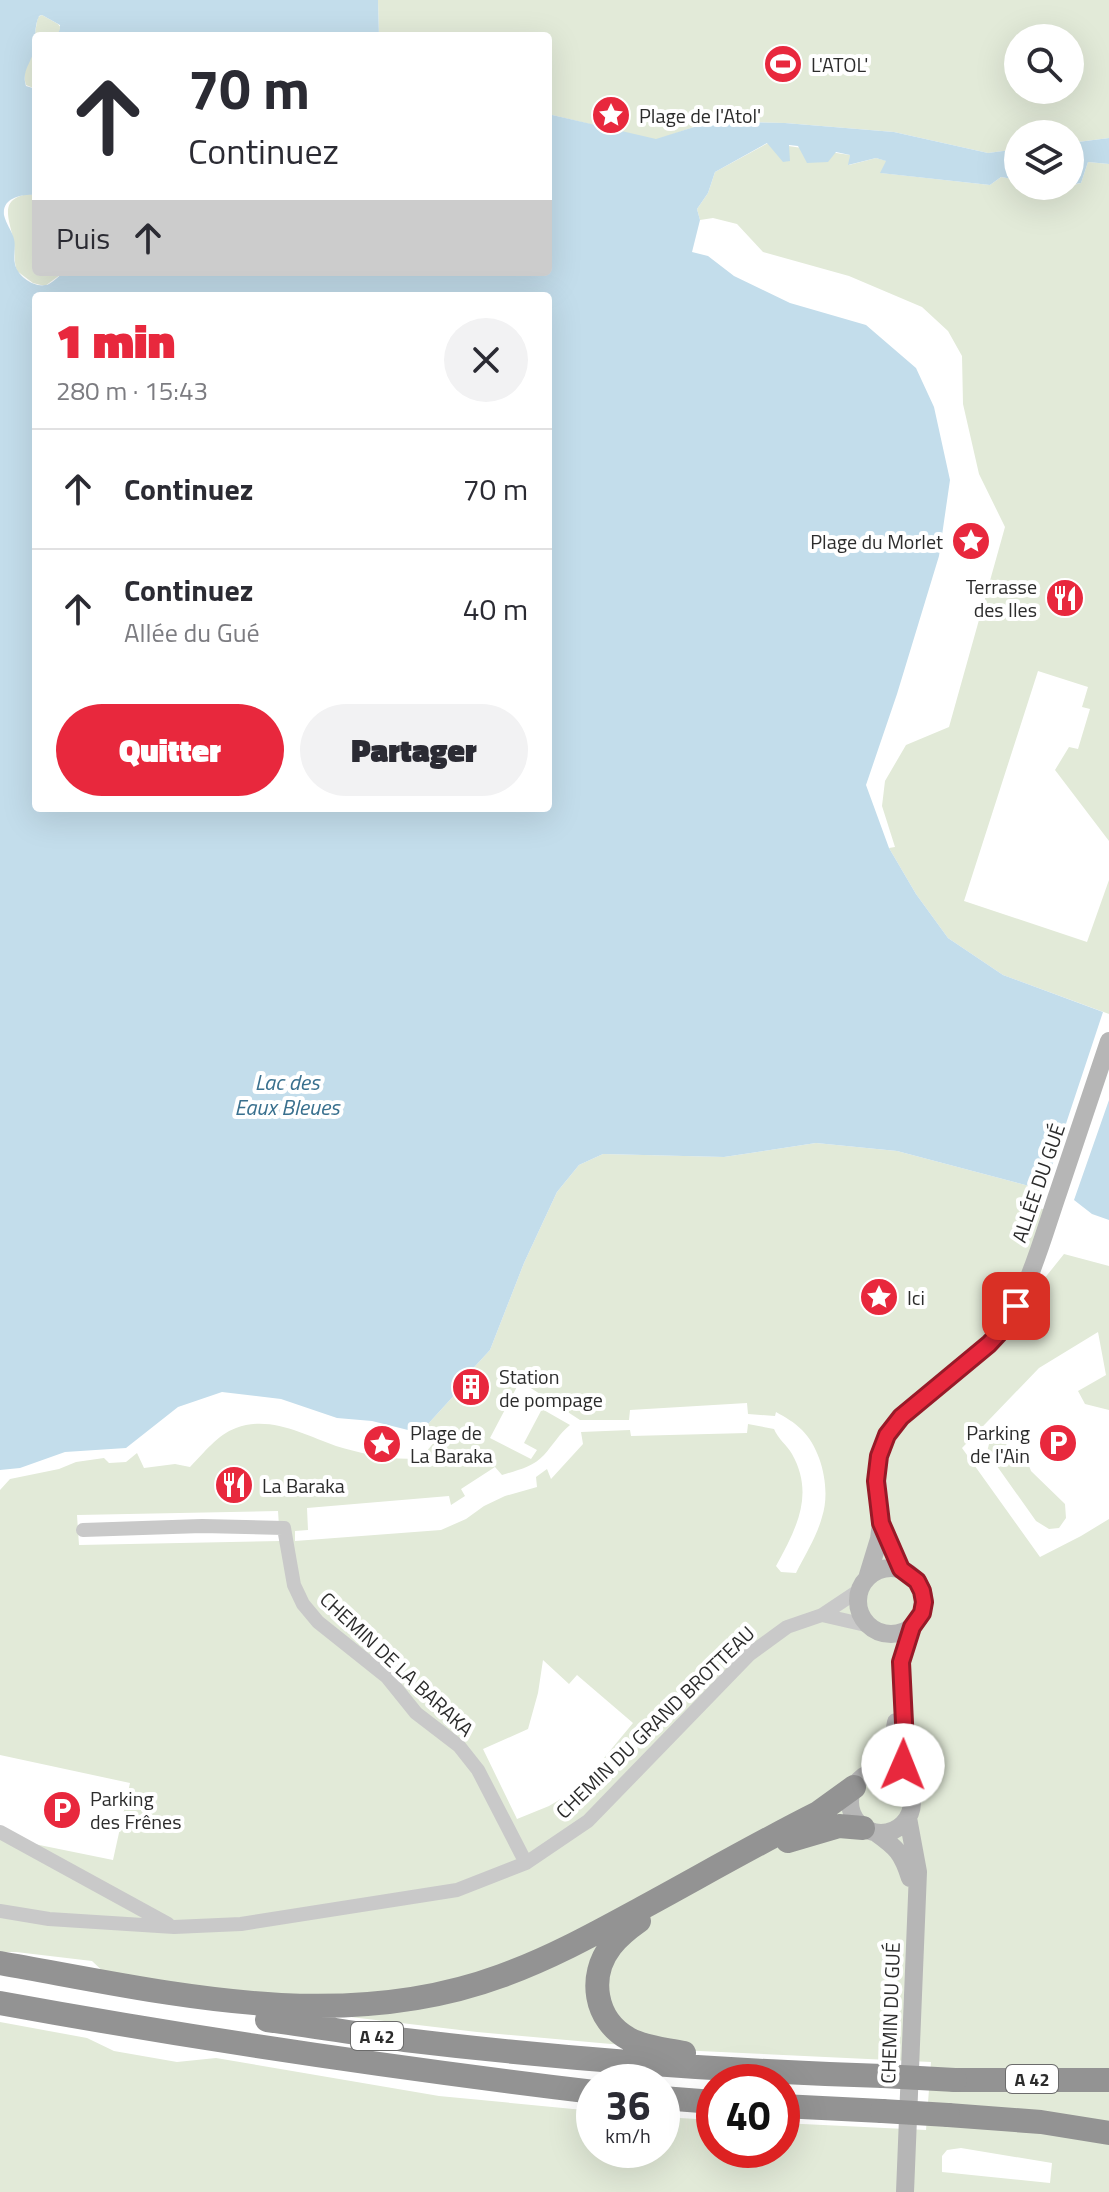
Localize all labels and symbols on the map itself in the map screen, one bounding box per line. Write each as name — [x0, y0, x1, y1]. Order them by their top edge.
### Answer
sports icon: L'ATOL' — [762, 43, 804, 85]
place label: L'ATOL' — [811, 49, 868, 80]
place icon: Plage de l'Atol' — [590, 94, 632, 136]
place label: Plage de l'Atol' — [639, 100, 761, 131]
place icon: Plage du Morlet — [950, 520, 992, 562]
place label: Plage du Morlet — [810, 526, 943, 557]
place label: Terrasse des Iles — [966, 571, 1037, 625]
restaurant icon: Terrasse des Iles — [1044, 577, 1086, 619]
water label: Lac des Eaux Bleues — [234, 1065, 341, 1124]
street label: ALLÉE DU GUÉ — [1003, 1119, 1073, 1247]
pin — [982, 1272, 1050, 1340]
place icon: Ici — [858, 1276, 900, 1318]
place label: Ici — [907, 1282, 925, 1313]
place label: Station de pompage — [499, 1361, 603, 1415]
building icon: Station de pompage — [450, 1366, 492, 1408]
place label: Plage de La Baraka — [410, 1417, 493, 1471]
place label: Parking de l'Ain — [966, 1417, 1030, 1471]
parking icon: Parking de l'Ain — [1037, 1422, 1079, 1464]
place icon: Plage de La Baraka — [361, 1423, 403, 1465]
restaurant icon: La Baraka — [213, 1464, 255, 1506]
place label: La Baraka — [262, 1470, 345, 1501]
street label: CHEMIN DE LA BARAKA — [313, 1584, 481, 1744]
street label: CHEMIN DU GRAND BROTTEAU — [548, 1618, 762, 1826]
position arrow — [861, 1723, 945, 1807]
place label: Parking des Frênes — [90, 1783, 181, 1837]
parking icon: Parking des Frênes — [41, 1789, 83, 1831]
street label: CHEMIN DU GUÉ — [872, 1942, 908, 2084]
road number: A 42 — [351, 2022, 403, 2050]
speed limit sign: 40 — [696, 2064, 800, 2168]
road number: A 42 — [1006, 2065, 1058, 2093]

